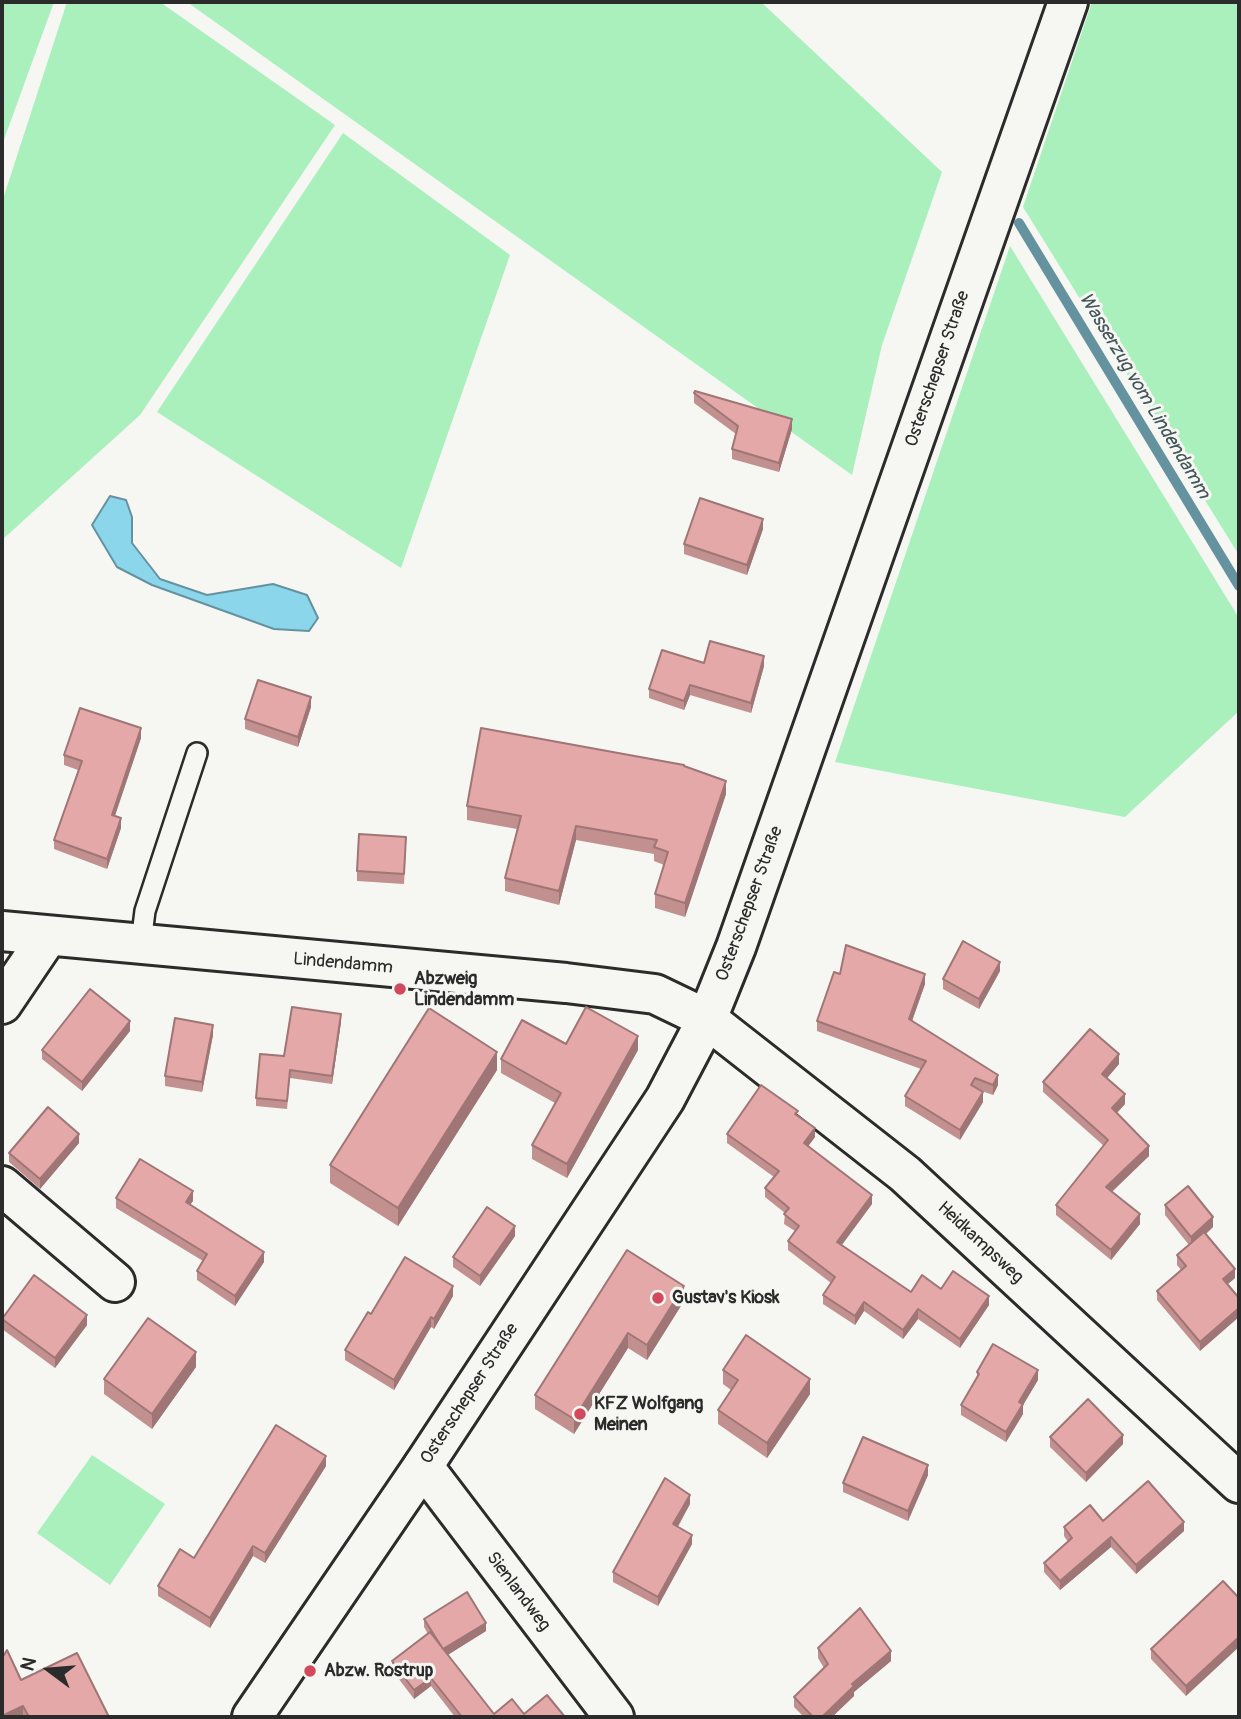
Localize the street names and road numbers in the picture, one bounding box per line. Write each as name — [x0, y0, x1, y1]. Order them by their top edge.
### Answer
street label: Osterschepser Straße — [901, 288, 975, 450]
street label: Osterschepser Straße — [712, 823, 788, 985]
street label: Lindendamm — [292, 949, 394, 979]
street label: Heidkampsweg — [932, 1198, 1028, 1288]
street label: Osterschepser Straße — [416, 1320, 524, 1468]
street label: Sienlandweg — [481, 1548, 555, 1636]

